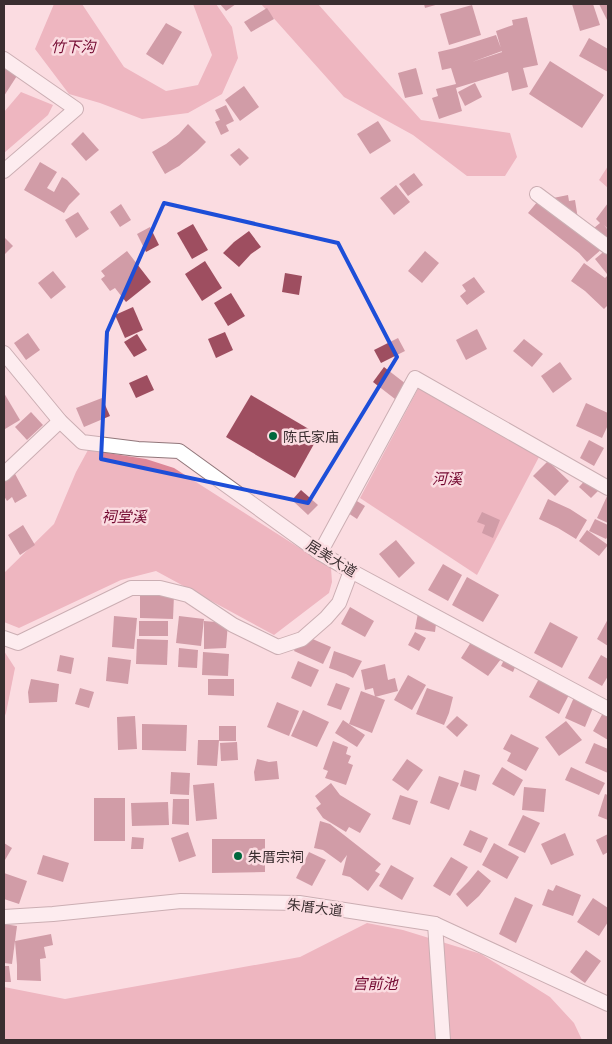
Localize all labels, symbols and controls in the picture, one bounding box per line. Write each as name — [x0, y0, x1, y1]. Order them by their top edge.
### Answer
water label: 竹下沟 — [50, 36, 97, 57]
place label: 陈氏家庙 — [283, 427, 339, 446]
marker: 陈氏家庙 — [267, 430, 279, 442]
water label: 河溪 — [432, 468, 464, 489]
water label: 祠堂溪 — [101, 506, 148, 527]
street label: 居美大道 — [303, 535, 361, 581]
place label: 朱厝宗祠 — [248, 847, 304, 866]
marker: 朱厝宗祠 — [232, 850, 244, 862]
street label: 朱厝大道 — [286, 894, 344, 920]
water label: 宫前池 — [352, 973, 399, 994]

